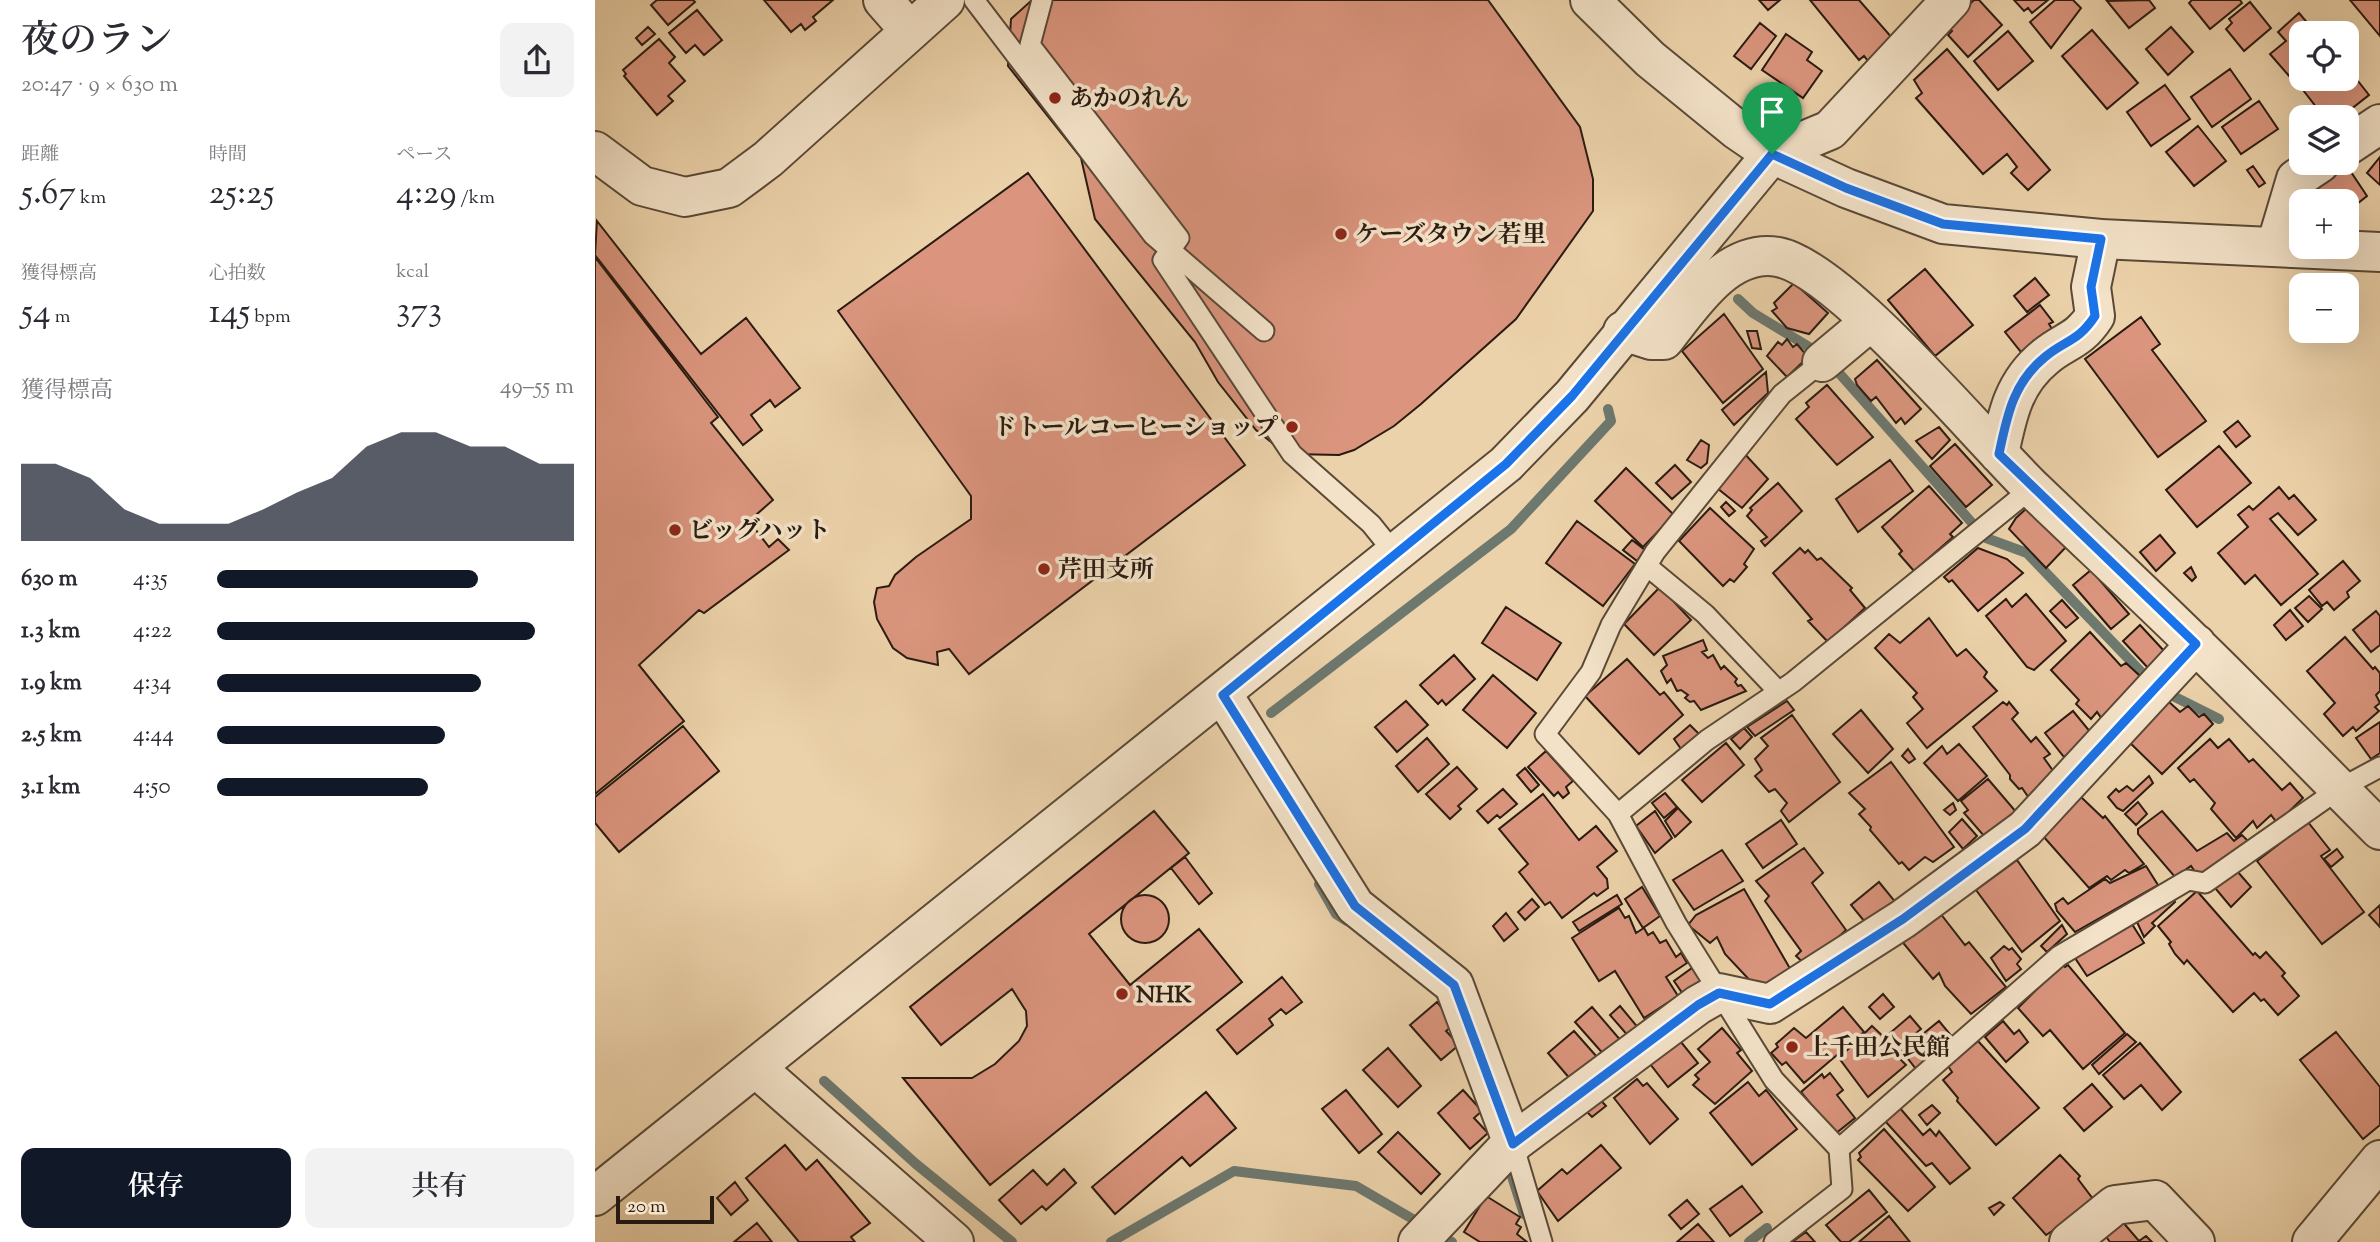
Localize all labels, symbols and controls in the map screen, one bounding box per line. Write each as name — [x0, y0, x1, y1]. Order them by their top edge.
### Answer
text: 夜のラン — [21, 16, 173, 70]
map controls — [2289, 21, 2359, 343]
button: locate — [2289, 21, 2359, 91]
button: share — [500, 23, 574, 97]
text: 20:47 · 9 × 630 m — [21, 69, 178, 102]
pin — [1742, 82, 1802, 154]
place label: あかのれん — [1069, 83, 1189, 117]
marker: あかのれん — [1047, 90, 1063, 106]
icon: arrive — [1753, 93, 1791, 131]
button: layers — [2289, 105, 2359, 175]
text: 距離 — [21, 142, 59, 169]
text: 時間 — [209, 142, 247, 169]
text: ペース — [396, 142, 452, 169]
text: 5.67 — [21, 169, 76, 220]
text: 25:25 — [209, 169, 274, 220]
text: 4:29 — [396, 169, 456, 220]
text: km — [76, 185, 106, 212]
text: /km — [456, 185, 495, 212]
button: + — [2289, 189, 2359, 259]
place label: ケーズタウン若里 — [1355, 219, 1546, 253]
marker: ケーズタウン若里 — [1333, 226, 1349, 242]
text: kcal — [396, 259, 429, 286]
text: 獲得標高 — [21, 261, 97, 288]
text: 心拍数 — [209, 261, 266, 288]
button: − — [2289, 273, 2359, 343]
text: 373 — [396, 286, 442, 337]
text: 54 — [21, 288, 51, 339]
text: 145 — [209, 288, 250, 339]
text: m — [51, 304, 70, 331]
text: bpm — [250, 304, 291, 331]
text: 49–55 m — [500, 371, 574, 404]
text: 獲得標高 — [21, 375, 113, 408]
place label: ドトールコーヒーショップ — [992, 412, 1279, 446]
marker: ドトールコーヒーショップ — [1284, 419, 1300, 435]
place label: ビッグハット — [689, 515, 831, 549]
marker: ビッグハット — [667, 522, 683, 538]
place label: 芹田支所 — [1058, 554, 1154, 588]
marker: 芹田支所 — [1036, 561, 1052, 577]
text: 630 m — [21, 563, 78, 596]
text: 4:35 — [133, 563, 168, 596]
text: 1.3 km — [21, 615, 80, 648]
text: 4:22 — [133, 615, 172, 648]
text: 1.9 km — [21, 667, 82, 700]
text: 4:34 — [133, 667, 171, 700]
text: 2.5 km — [21, 719, 82, 752]
text: 4:44 — [133, 719, 174, 752]
text: 3.1 km — [21, 771, 80, 804]
text: 4:50 — [133, 771, 171, 804]
place label: NHK — [1136, 979, 1192, 1013]
marker: NHK — [1114, 986, 1130, 1002]
place label: 上千田公民館 — [1806, 1032, 1950, 1066]
marker: 上千田公民館 — [1784, 1039, 1800, 1055]
button: 保存 — [21, 1148, 291, 1228]
button: 共有 — [305, 1148, 574, 1228]
scale bar — [616, 1193, 714, 1225]
text: 20 m — [627, 1194, 666, 1221]

